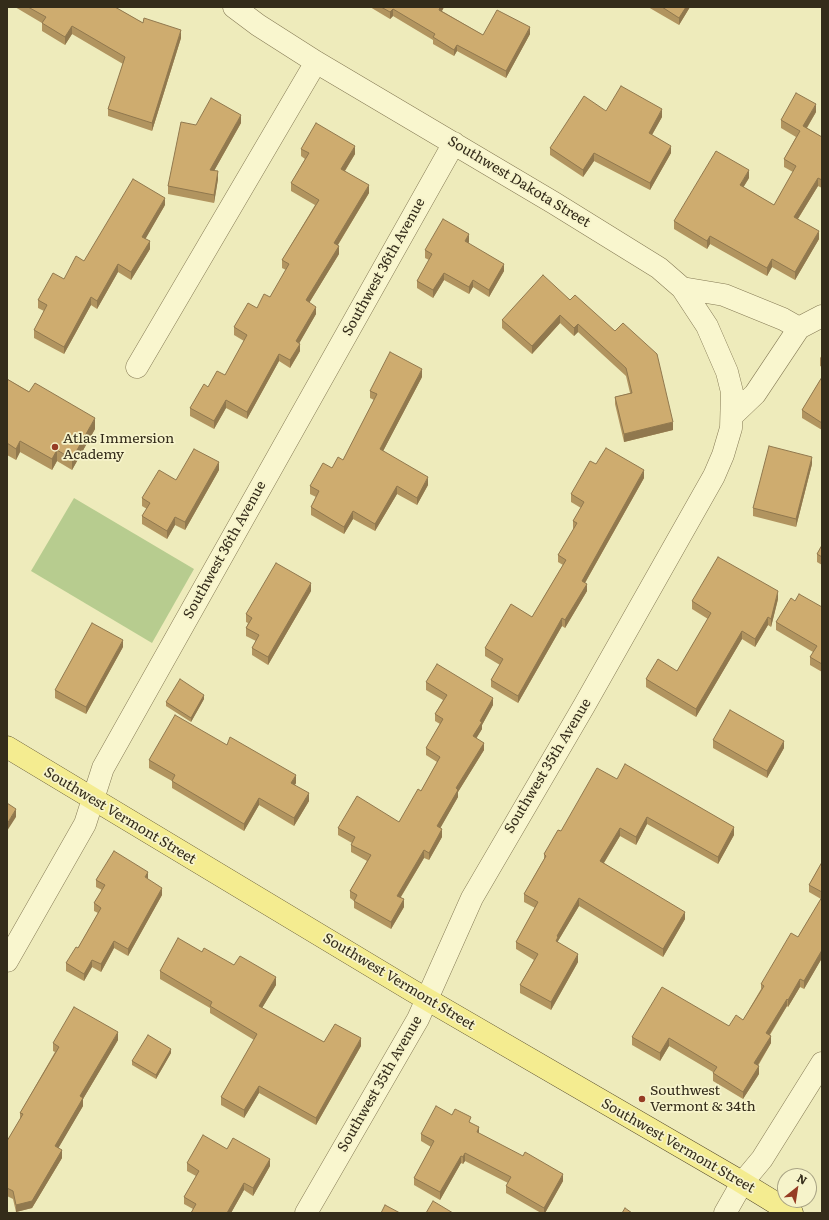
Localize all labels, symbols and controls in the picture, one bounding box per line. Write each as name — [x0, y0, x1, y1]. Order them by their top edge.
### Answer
street label: Southwest Dakota Street — [445, 133, 593, 231]
street label: Southwest 36th Avenue — [339, 195, 429, 339]
place label: Atlas Immersion Academy — [63, 431, 174, 464]
marker: Atlas Immersion Academy — [50, 442, 60, 452]
street label: Southwest 36th Avenue — [180, 478, 270, 622]
street label: Southwest 35th Avenue — [501, 695, 595, 837]
street label: Southwest Vermont Street — [41, 764, 199, 868]
street label: Southwest Vermont Street — [320, 930, 478, 1034]
street label: Southwest 35th Avenue — [334, 1013, 426, 1155]
place label: Southwest Vermont & 34th — [650, 1083, 756, 1116]
marker: Southwest Vermont & 34th — [637, 1094, 647, 1104]
street label: Southwest Vermont Street — [598, 1095, 758, 1197]
north arrow — [777, 1168, 817, 1208]
text: N — [794, 1169, 810, 1188]

